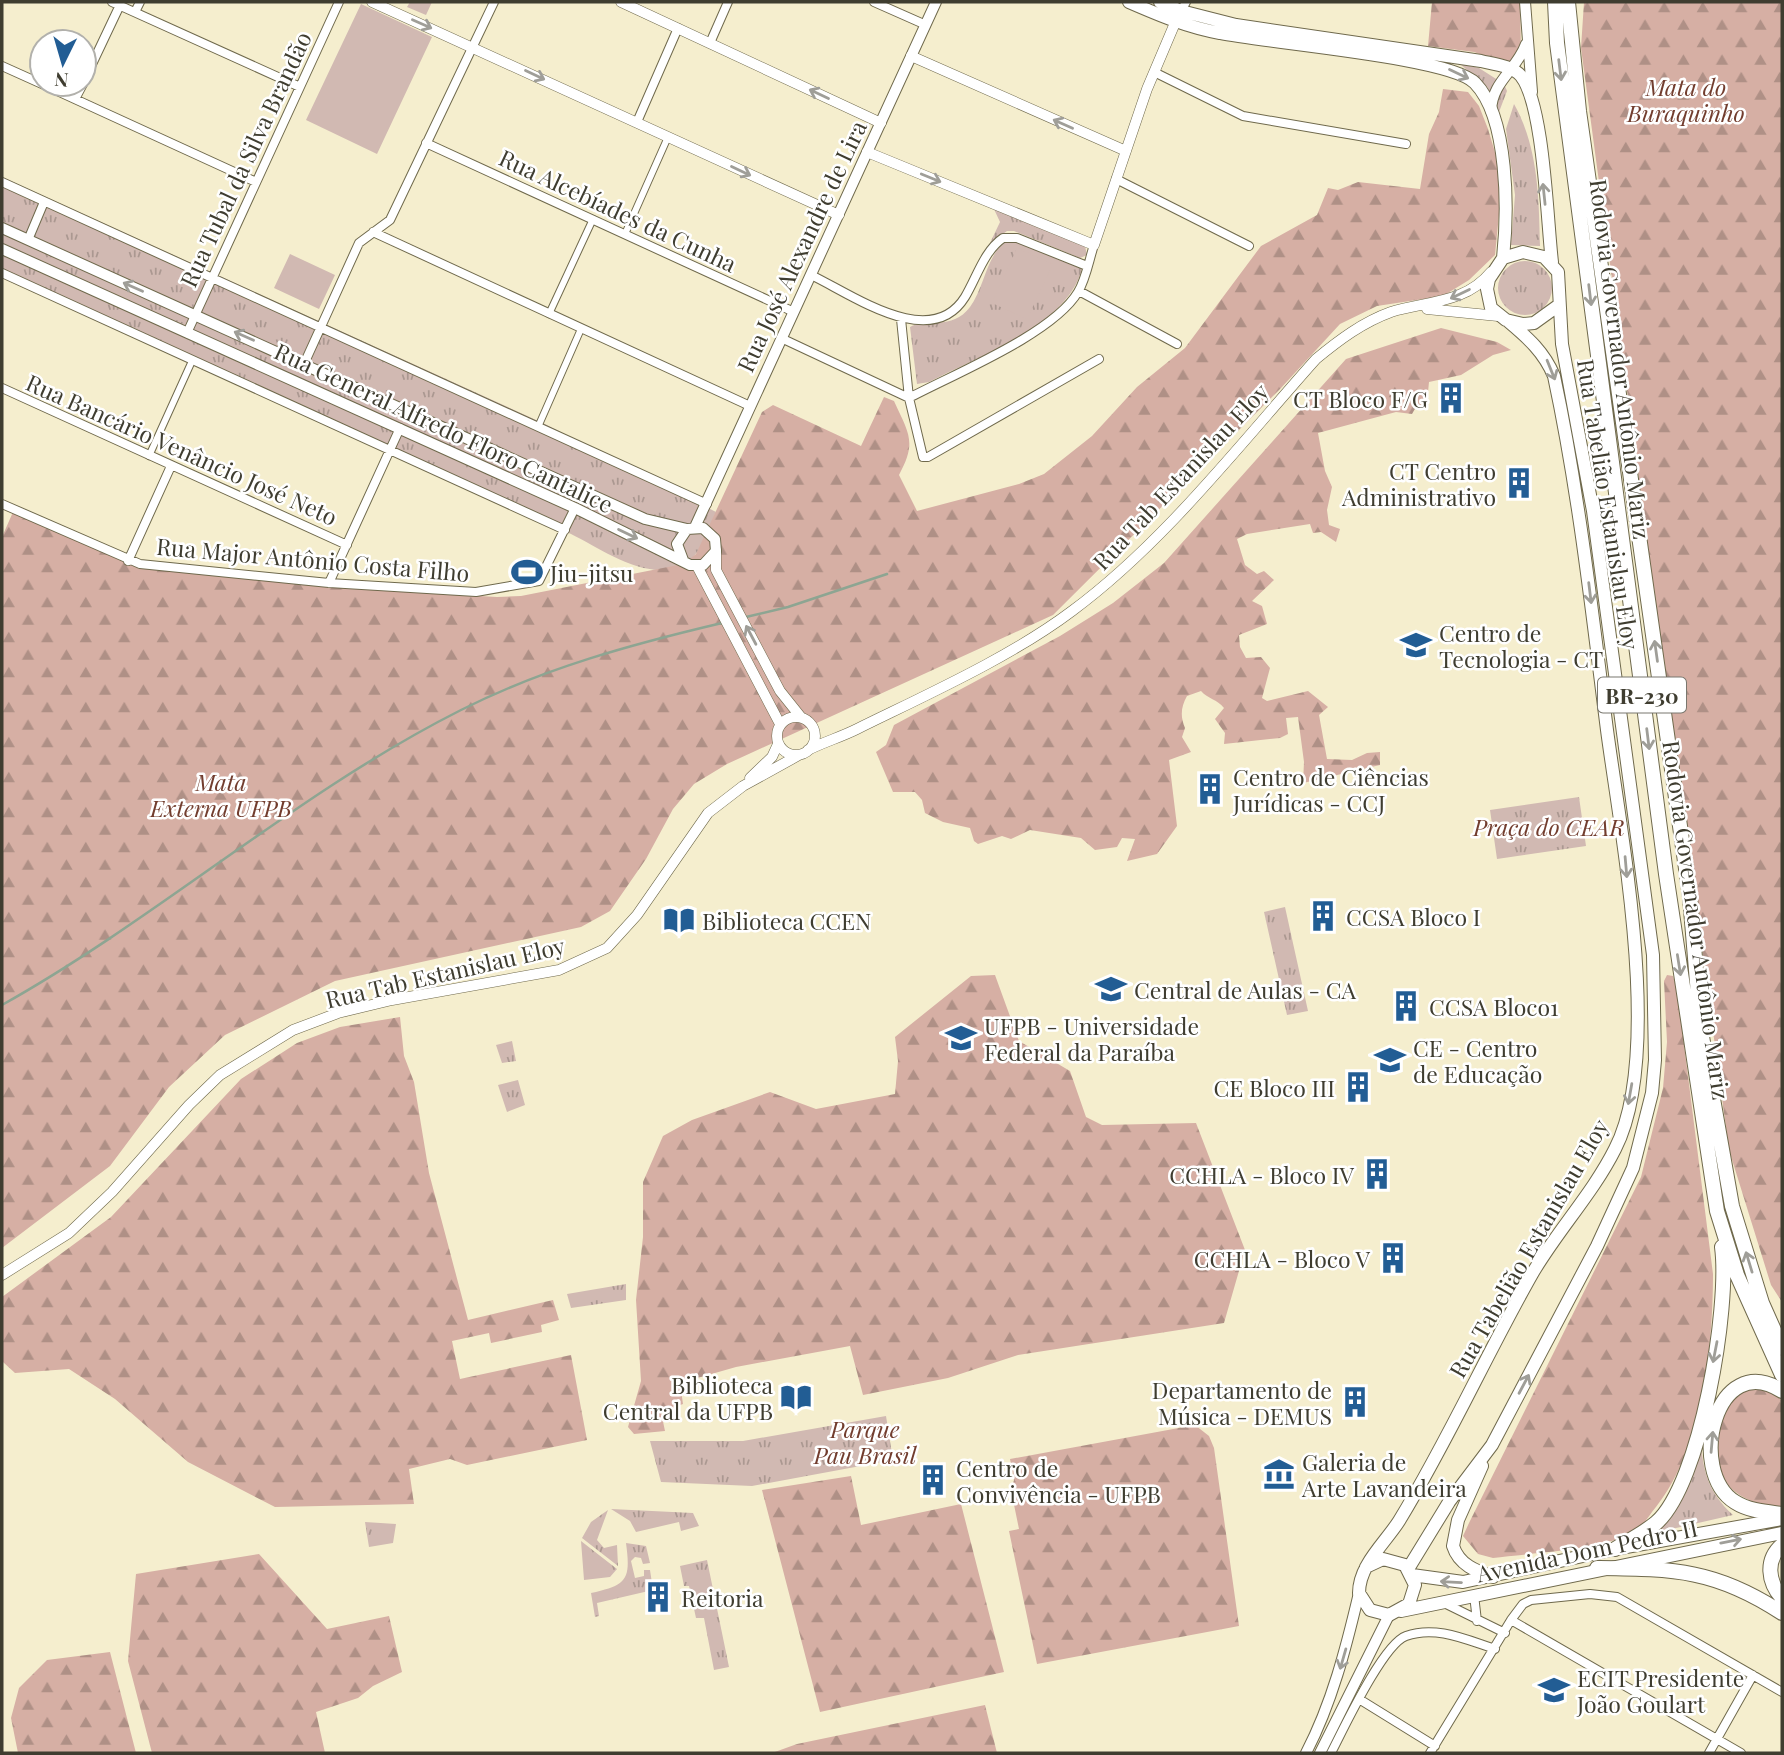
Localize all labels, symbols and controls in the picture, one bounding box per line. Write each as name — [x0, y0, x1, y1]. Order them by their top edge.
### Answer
one-way arrow — [411, 18, 433, 31]
street label: Rua Tubal da Silva Brandão — [172, 26, 318, 292]
north arrow — [28, 28, 98, 98]
one-way arrow — [1554, 58, 1567, 81]
text: N — [53, 67, 69, 94]
one-way arrow — [1448, 68, 1469, 81]
one-way arrow — [524, 69, 545, 82]
park label: Mata do Buraquinho — [1626, 71, 1745, 128]
one-way arrow — [809, 87, 830, 100]
street label: Rua José Alexandre de Lira — [729, 115, 873, 377]
one-way arrow — [1053, 117, 1075, 130]
street label: Rua Alcebíades da Cunha — [494, 141, 742, 279]
one-way arrow — [730, 164, 751, 178]
one-way arrow — [919, 172, 941, 185]
street label: Rodovia Governador Antônio Mariz — [1584, 177, 1658, 541]
one-way arrow — [1538, 183, 1551, 206]
one-way arrow — [123, 280, 144, 293]
one-way arrow — [1583, 283, 1596, 306]
one-way arrow — [1450, 288, 1471, 301]
one-way arrow — [233, 329, 254, 342]
street label: Rua General Alfredo Floro Cantalice — [270, 335, 618, 519]
street label: Rua Tabelião Estanislau Eloy — [1571, 356, 1647, 652]
one-way arrow — [1545, 358, 1558, 380]
street label: Rua Bancário Venâncio José Neto — [22, 366, 342, 532]
street label: Rua Tab Estanislau Eloy — [1085, 376, 1275, 576]
building icon: CT Bloco F/G — [1434, 381, 1468, 415]
place label: CT Bloco F/G — [1293, 383, 1428, 414]
place label: CT Centro Administrativo — [1341, 455, 1496, 512]
building icon: CT Centro Administrativo — [1502, 466, 1536, 500]
one-way arrow — [617, 527, 638, 541]
street label: Rua Major Antônio Costa Filho — [155, 530, 471, 588]
sports icon: Jiu-jitsu — [510, 555, 544, 589]
place label: Jiu-jitsu — [549, 557, 633, 588]
one-way arrow — [1583, 581, 1596, 604]
place label: Centro de Tecnologia - CT — [1439, 617, 1603, 674]
one-way arrow — [744, 625, 757, 646]
school or university icon: Centro de Tecnologia - CT — [1399, 628, 1433, 662]
one-way arrow — [1649, 640, 1662, 662]
road number: BR-230 — [1598, 678, 1686, 712]
one-way arrow — [1642, 728, 1655, 750]
street label: Rodovia Governador Antônio Mariz — [1656, 738, 1738, 1102]
place label: Centro de Ciências Jurídicas - CCJ — [1232, 761, 1429, 818]
park label: Mata Externa UFPB — [149, 766, 292, 823]
building icon: Centro de Ciências Jurídicas - CCJ — [1193, 772, 1227, 806]
park label: Praça do CEAR — [1472, 811, 1625, 842]
one-way arrow — [1620, 856, 1633, 878]
building icon: CCSA Bloco I — [1306, 899, 1340, 933]
place label: CCSA Bloco I — [1346, 901, 1481, 932]
library icon: Biblioteca CCEN — [662, 903, 696, 937]
place label: Biblioteca CCEN — [702, 905, 871, 936]
street label: Rua Tab Estanislau Eloy — [322, 929, 568, 1015]
one-way arrow — [1673, 953, 1686, 976]
school or university icon: Central de Aulas - CA — [1094, 972, 1128, 1006]
place label: Central de Aulas - CA — [1134, 974, 1357, 1005]
building icon: CCSA Bloco1 — [1389, 989, 1423, 1023]
place label: CCSA Bloco1 — [1429, 991, 1559, 1022]
place label: UFPB - Universidade Federal da Paraíba — [984, 1010, 1199, 1067]
school or university icon: UFPB - Universidade Federal da Paraíba — [944, 1021, 978, 1055]
place label: CE - Centro de Educação — [1413, 1032, 1542, 1089]
school or university icon: CE - Centro de Educação — [1373, 1043, 1407, 1077]
building icon: CE Bloco III — [1341, 1070, 1375, 1104]
place label: CE Bloco III — [1213, 1072, 1335, 1103]
one-way arrow — [1623, 1082, 1637, 1105]
street label: Rua Tabelião Estanislau Eloy — [1441, 1113, 1615, 1383]
building icon: CCHLA - Bloco IV — [1360, 1157, 1394, 1191]
place label: CCHLA - Bloco IV — [1169, 1159, 1355, 1190]
building icon: CCHLA - Bloco V — [1376, 1241, 1410, 1275]
place label: CCHLA - Bloco V — [1194, 1243, 1371, 1274]
one-way arrow — [1742, 1251, 1755, 1273]
one-way arrow — [1708, 1340, 1722, 1363]
place label: Biblioteca Central da UFPB — [603, 1369, 774, 1426]
place label: Departamento de Música - DEMUS — [1152, 1374, 1332, 1431]
one-way arrow — [1517, 1374, 1531, 1395]
library icon: Biblioteca Central da UFPB — [779, 1380, 813, 1414]
building icon: Departamento de Música - DEMUS — [1338, 1385, 1372, 1419]
park label: Parque Pau Brasil — [813, 1413, 918, 1470]
one-way arrow — [1706, 1431, 1719, 1454]
place label: Galeria de Arte Lavandeira — [1301, 1446, 1467, 1503]
place label: Centro de Convivência - UFPB — [956, 1452, 1161, 1509]
museum icon: Galeria de Arte Lavandeira — [1262, 1457, 1296, 1491]
building icon: Centro de Convivência - UFPB — [916, 1463, 950, 1497]
street label: Avenida Dom Pedro II — [1473, 1511, 1700, 1589]
one-way arrow — [1719, 1534, 1742, 1548]
one-way arrow — [1440, 1575, 1463, 1588]
building icon: Reitoria — [641, 1580, 675, 1614]
place label: Reitoria — [681, 1582, 764, 1613]
one-way arrow — [1335, 1648, 1348, 1670]
place label: ECIT Presidente João Goulart — [1576, 1662, 1745, 1719]
school or university icon: ECIT Presidente João Goulart — [1537, 1673, 1571, 1707]

